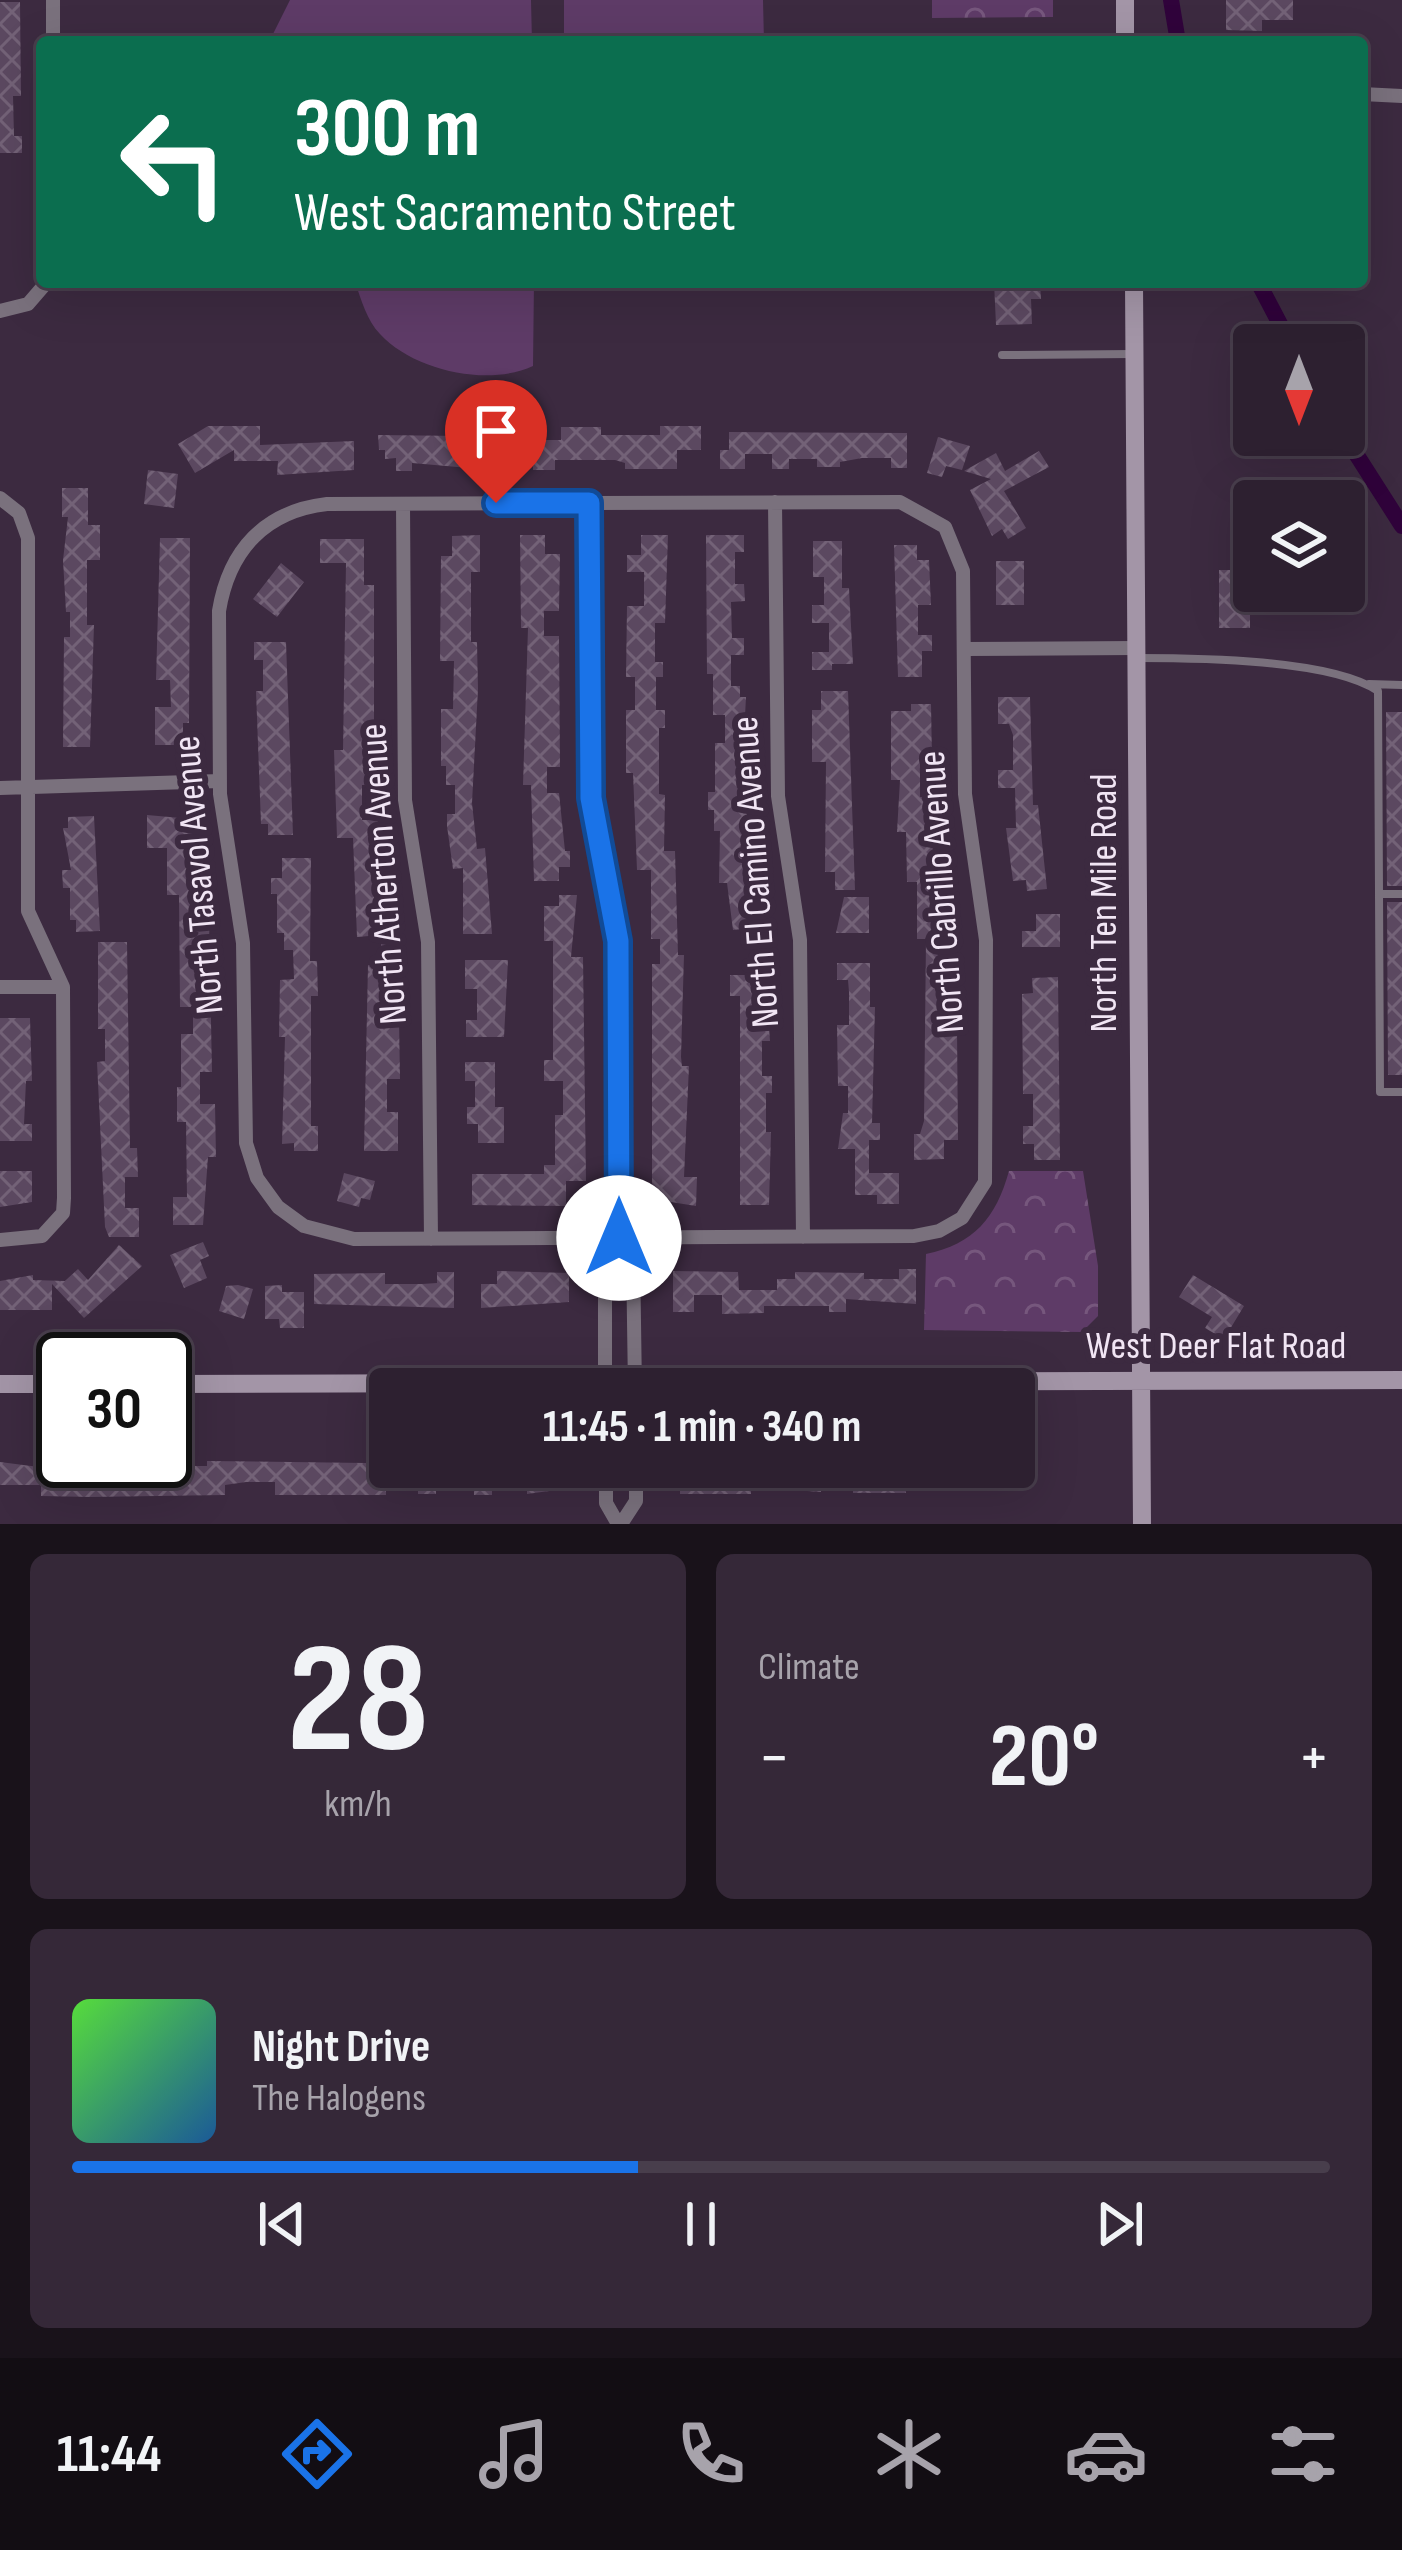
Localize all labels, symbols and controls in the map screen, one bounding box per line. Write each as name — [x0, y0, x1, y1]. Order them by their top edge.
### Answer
text: 300 m — [294, 79, 480, 180]
icon: left — [96, 84, 252, 240]
text: West Sacramento Street — [294, 181, 736, 246]
north arrow — [1233, 324, 1365, 456]
map controls — [1233, 324, 1365, 612]
pin — [445, 380, 547, 503]
icon: arrive — [463, 398, 529, 464]
button: layers — [1233, 480, 1365, 612]
street label: North El Camino Avenue — [722, 715, 790, 1029]
street label: North Atherton Avenue — [350, 722, 418, 1026]
street label: North Tasavol Avenue — [163, 734, 235, 1016]
street label: North Cabrillo Avenue — [909, 749, 975, 1035]
street label: North Ten Mile Road — [1081, 774, 1128, 1032]
position arrow — [556, 1175, 682, 1301]
street label: West Deer Flat Road — [1086, 1323, 1346, 1370]
speed limit sign: 30 — [36, 1332, 192, 1488]
text: 11:45 · 1 min · 340 m — [543, 1400, 861, 1455]
text: 28 — [287, 1609, 429, 1796]
text: Climate — [758, 1644, 860, 1691]
text: 20° — [989, 1704, 1099, 1812]
text: − — [758, 1719, 790, 1798]
text: + — [1298, 1719, 1330, 1798]
text: km/h — [324, 1781, 392, 1828]
text: Night Drive — [252, 2020, 430, 2075]
text: The Halogens — [252, 2075, 426, 2122]
icon: previous — [249, 2191, 315, 2257]
icon: pause — [668, 2191, 734, 2257]
icon: next — [1087, 2191, 1153, 2257]
icon: directions — [275, 2412, 359, 2496]
icon: music — [472, 2412, 556, 2496]
icon: phone — [669, 2412, 753, 2496]
icon: climate — [867, 2412, 951, 2496]
icon: car — [1064, 2412, 1148, 2496]
icon: filters — [1261, 2412, 1345, 2496]
text: 11:44 — [57, 2422, 161, 2487]

